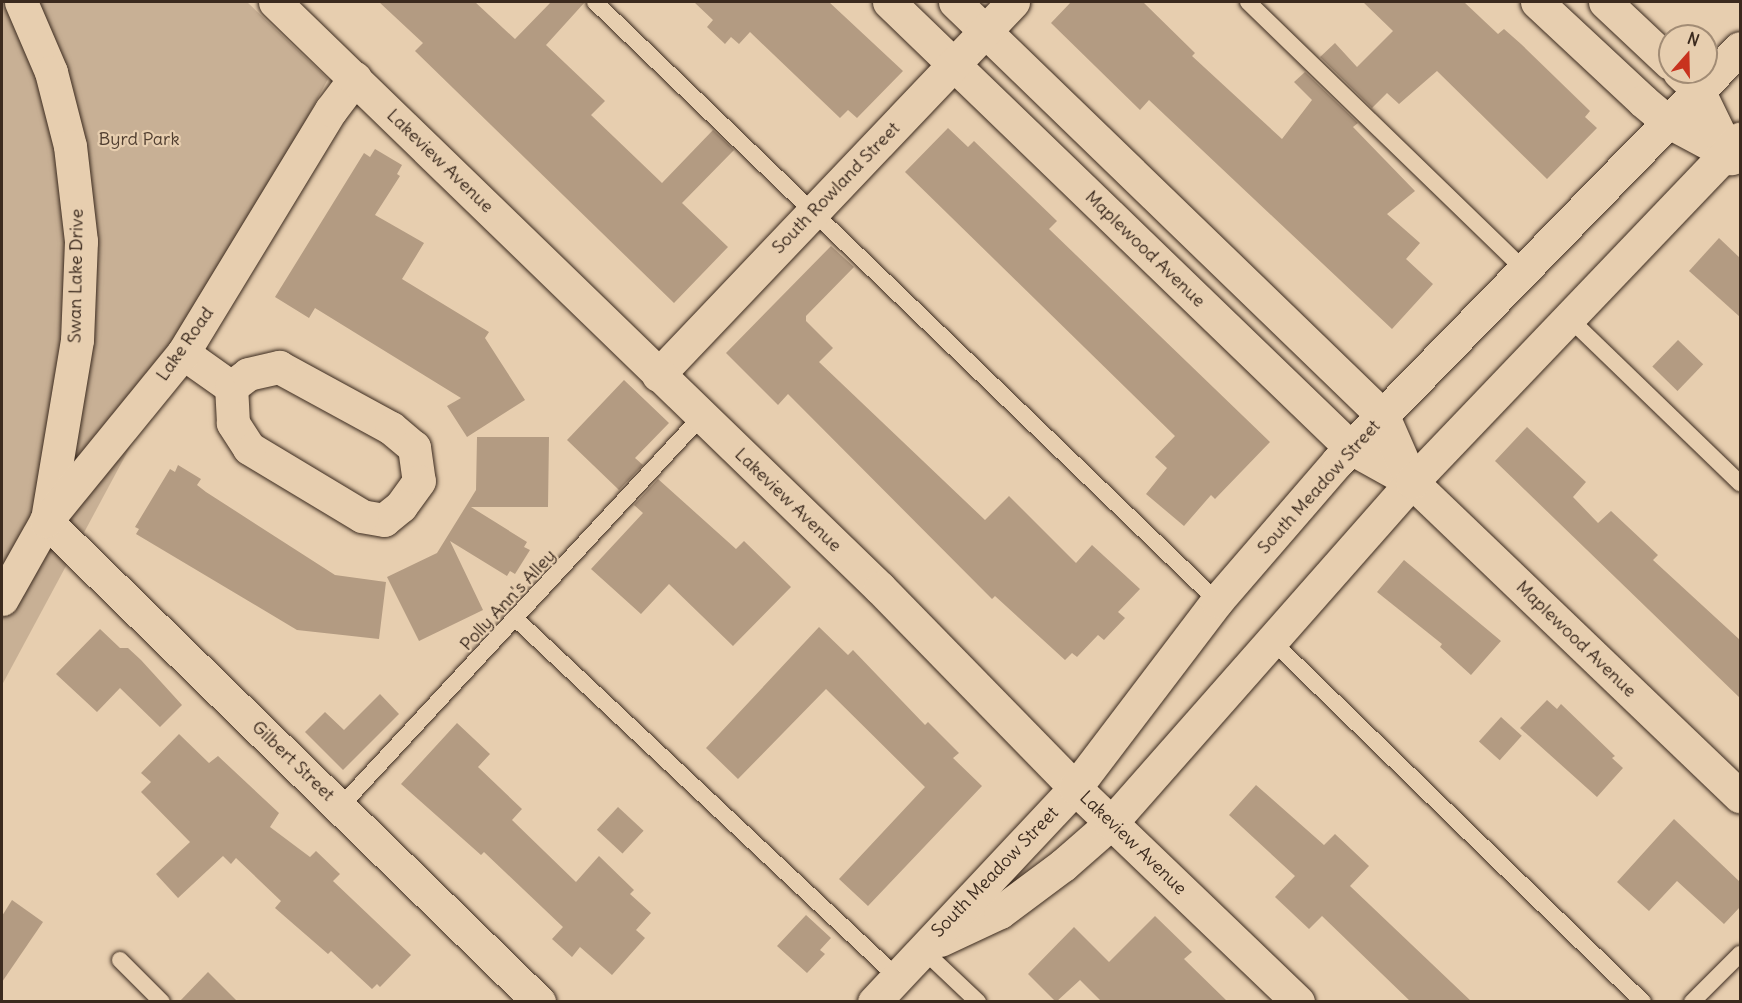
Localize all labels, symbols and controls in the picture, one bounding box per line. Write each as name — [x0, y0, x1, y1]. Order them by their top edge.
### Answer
north arrow — [1658, 24, 1718, 84]
text: N — [1685, 28, 1702, 50]
street label: Lakeview Avenue — [382, 105, 498, 217]
street label: South Rowland Street — [768, 118, 904, 258]
park label: Byrd Park — [98, 128, 180, 150]
street label: Maplewood Avenue — [1081, 186, 1209, 312]
street label: Swan Lake Drive — [64, 209, 88, 343]
street label: Lake Road — [152, 303, 218, 385]
street label: South Meadow Street — [1253, 416, 1385, 558]
street label: Lakeview Avenue — [730, 444, 846, 556]
street label: Polly Ann's Alley — [456, 545, 560, 655]
street label: Maplewood Avenue — [1512, 576, 1640, 702]
street label: Gilbert Street — [247, 716, 339, 806]
street label: Lakeview Avenue — [1075, 787, 1191, 899]
street label: South Meadow Street — [927, 802, 1063, 942]

